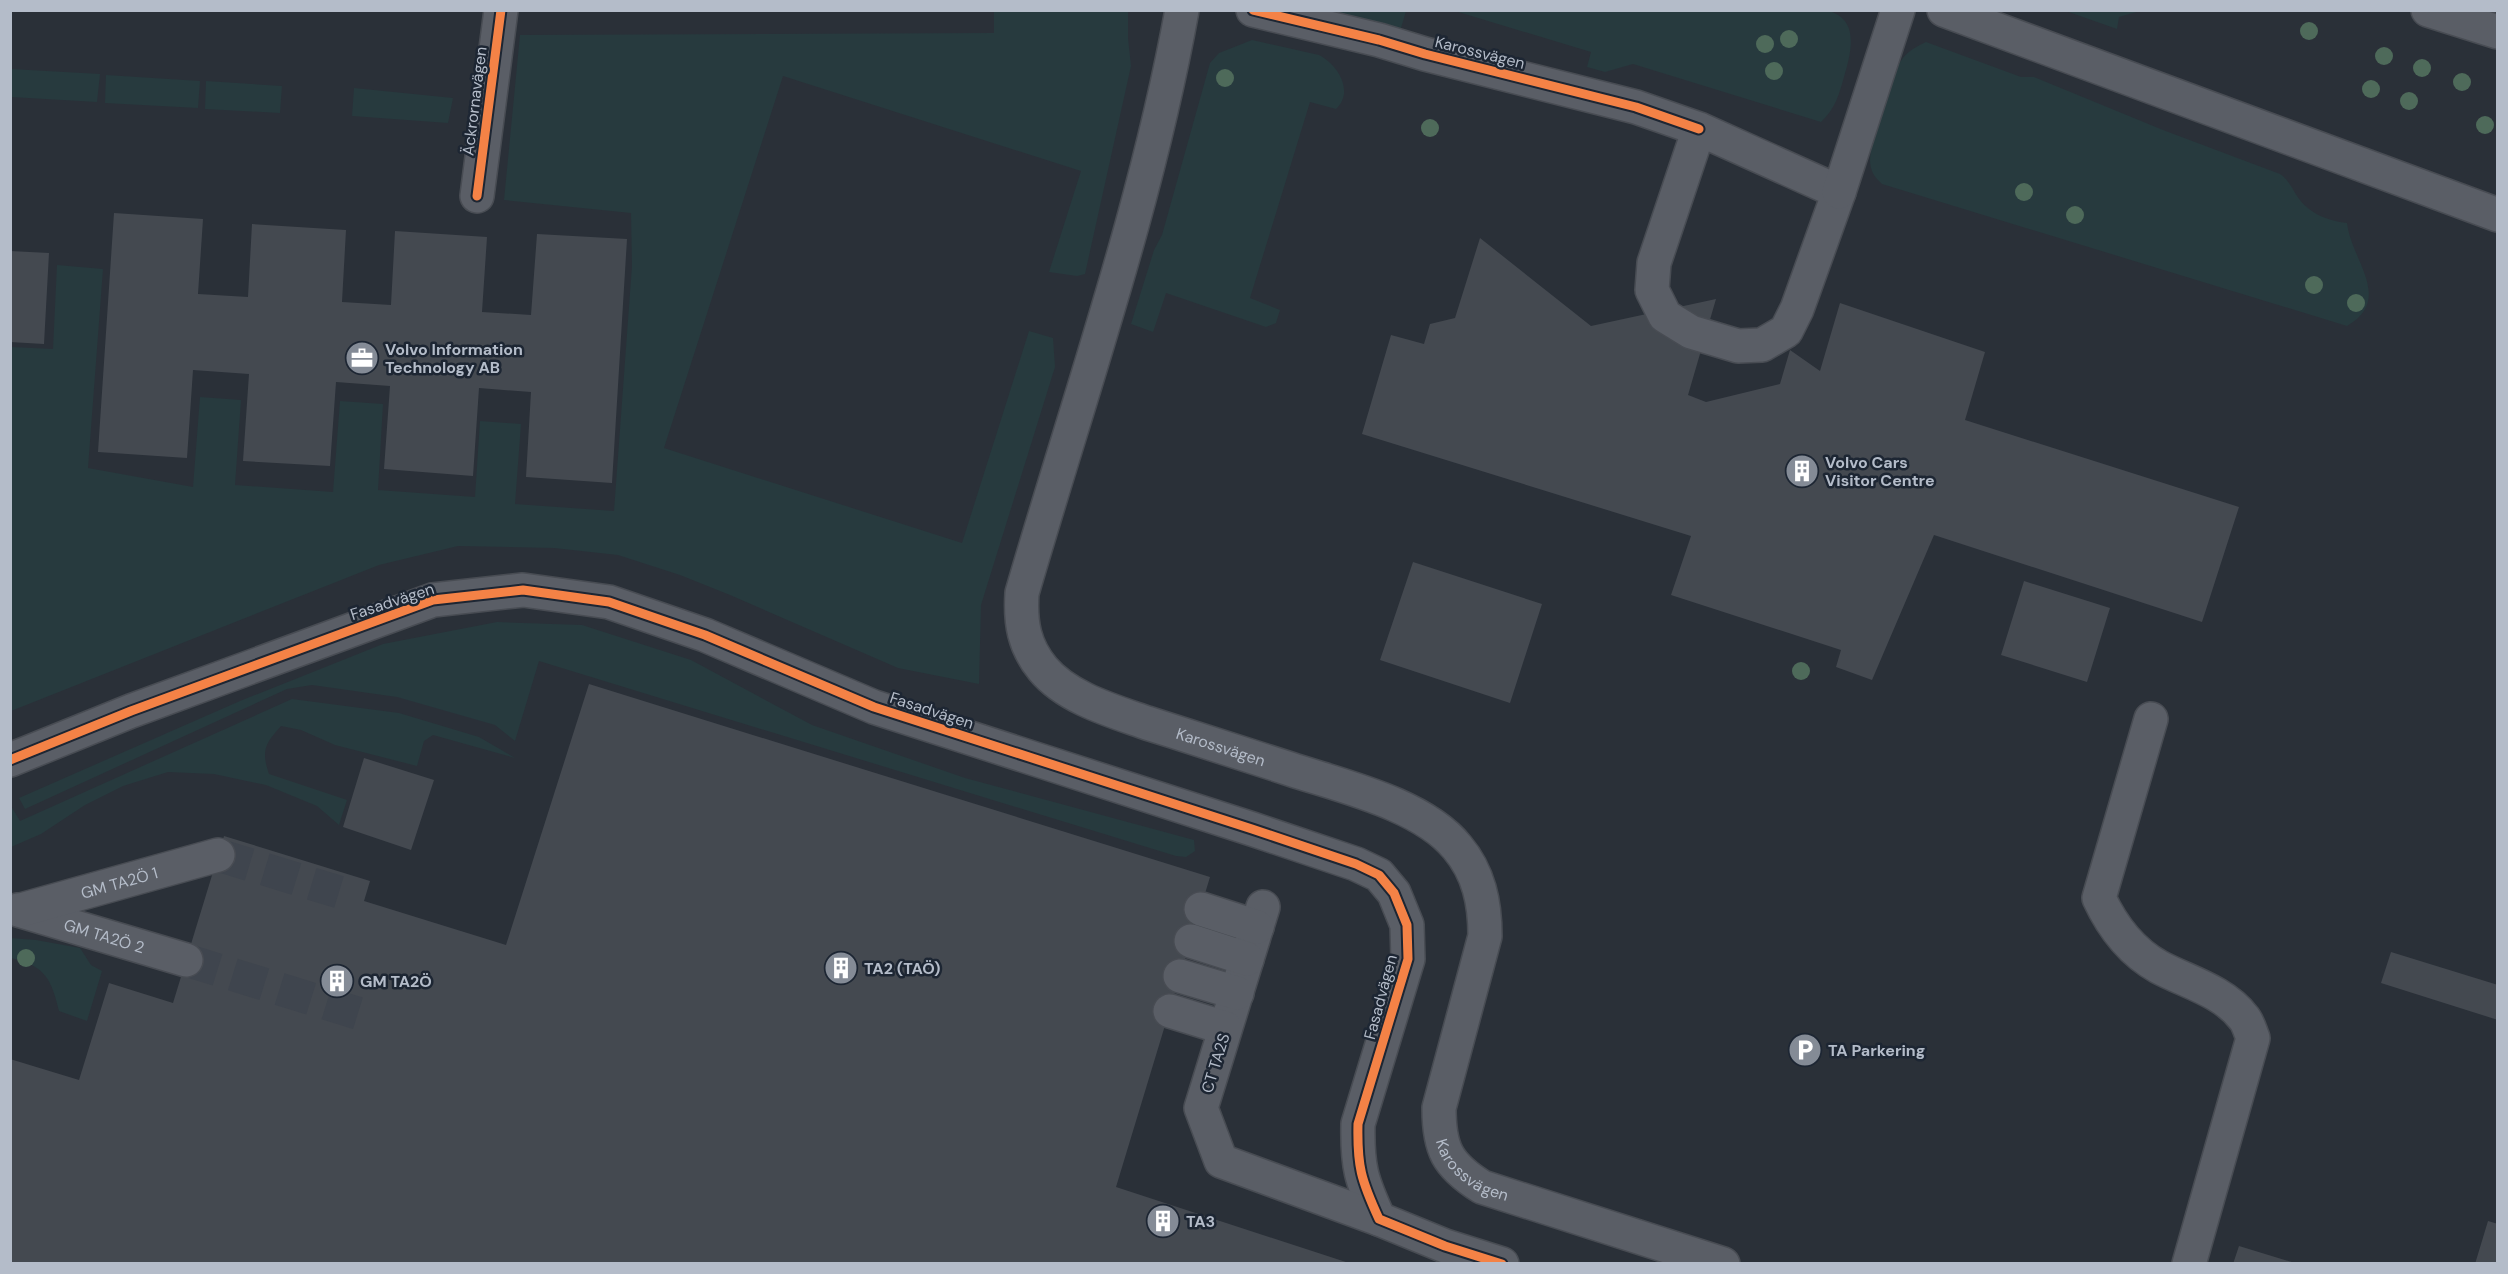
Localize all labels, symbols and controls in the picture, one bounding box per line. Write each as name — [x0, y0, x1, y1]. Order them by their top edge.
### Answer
street label: Karossvägen — [1433, 31, 1527, 74]
street label: Äckrornavägen — [457, 45, 492, 157]
place label: Volvo Information Technology AB — [385, 339, 523, 378]
office icon: Volvo Information Technology AB — [344, 340, 380, 376]
place label: Volvo Cars Visitor Centre — [1825, 452, 1935, 491]
building icon: Volvo Cars Visitor Centre — [1784, 453, 1820, 489]
street label: Fasadvägen — [347, 578, 437, 625]
street label: Fasadvägen — [887, 687, 977, 734]
street label: Karossvägen — [1174, 723, 1268, 771]
street label: GM TA2Ö 1 — [79, 862, 160, 904]
street label: GM TA2Ö 2 — [61, 914, 147, 958]
building icon: TA2 (TAÖ) — [823, 950, 859, 986]
street label: Fasadvägen — [1359, 952, 1402, 1042]
place label: TA2 (TAÖ) — [864, 958, 940, 979]
building icon: GM TA2Ö — [319, 963, 355, 999]
place label: GM TA2Ö — [360, 971, 432, 992]
street label: CT TA2S — [1196, 1031, 1234, 1096]
parking icon: TA Parkering — [1787, 1032, 1823, 1068]
place label: TA Parkering — [1828, 1040, 1925, 1061]
street label: Karossvägen — [1431, 1136, 1511, 1206]
building icon: TA3 — [1145, 1203, 1181, 1239]
place label: TA3 — [1186, 1211, 1215, 1232]

